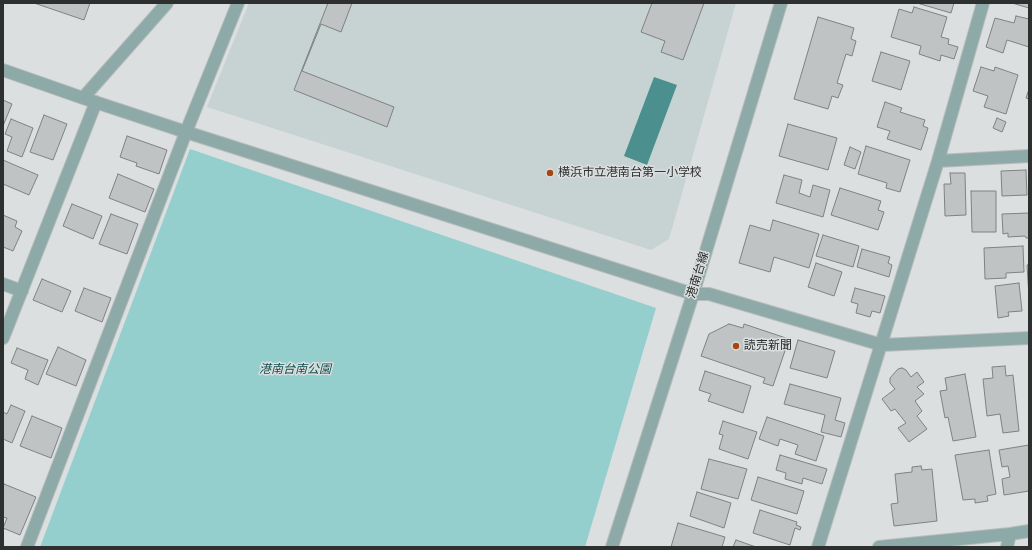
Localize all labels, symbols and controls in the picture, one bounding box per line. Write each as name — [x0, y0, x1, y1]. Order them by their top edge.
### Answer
place label: 横浜市立港南台第一小学校 — [558, 166, 702, 180]
marker: 横浜市立港南台第一小学校 — [545, 168, 555, 178]
street label: 港南台線 — [684, 250, 712, 300]
place label: 読売新聞 — [744, 339, 792, 353]
marker: 読売新聞 — [731, 341, 741, 351]
park label: 港南台南公園 — [259, 363, 331, 377]

